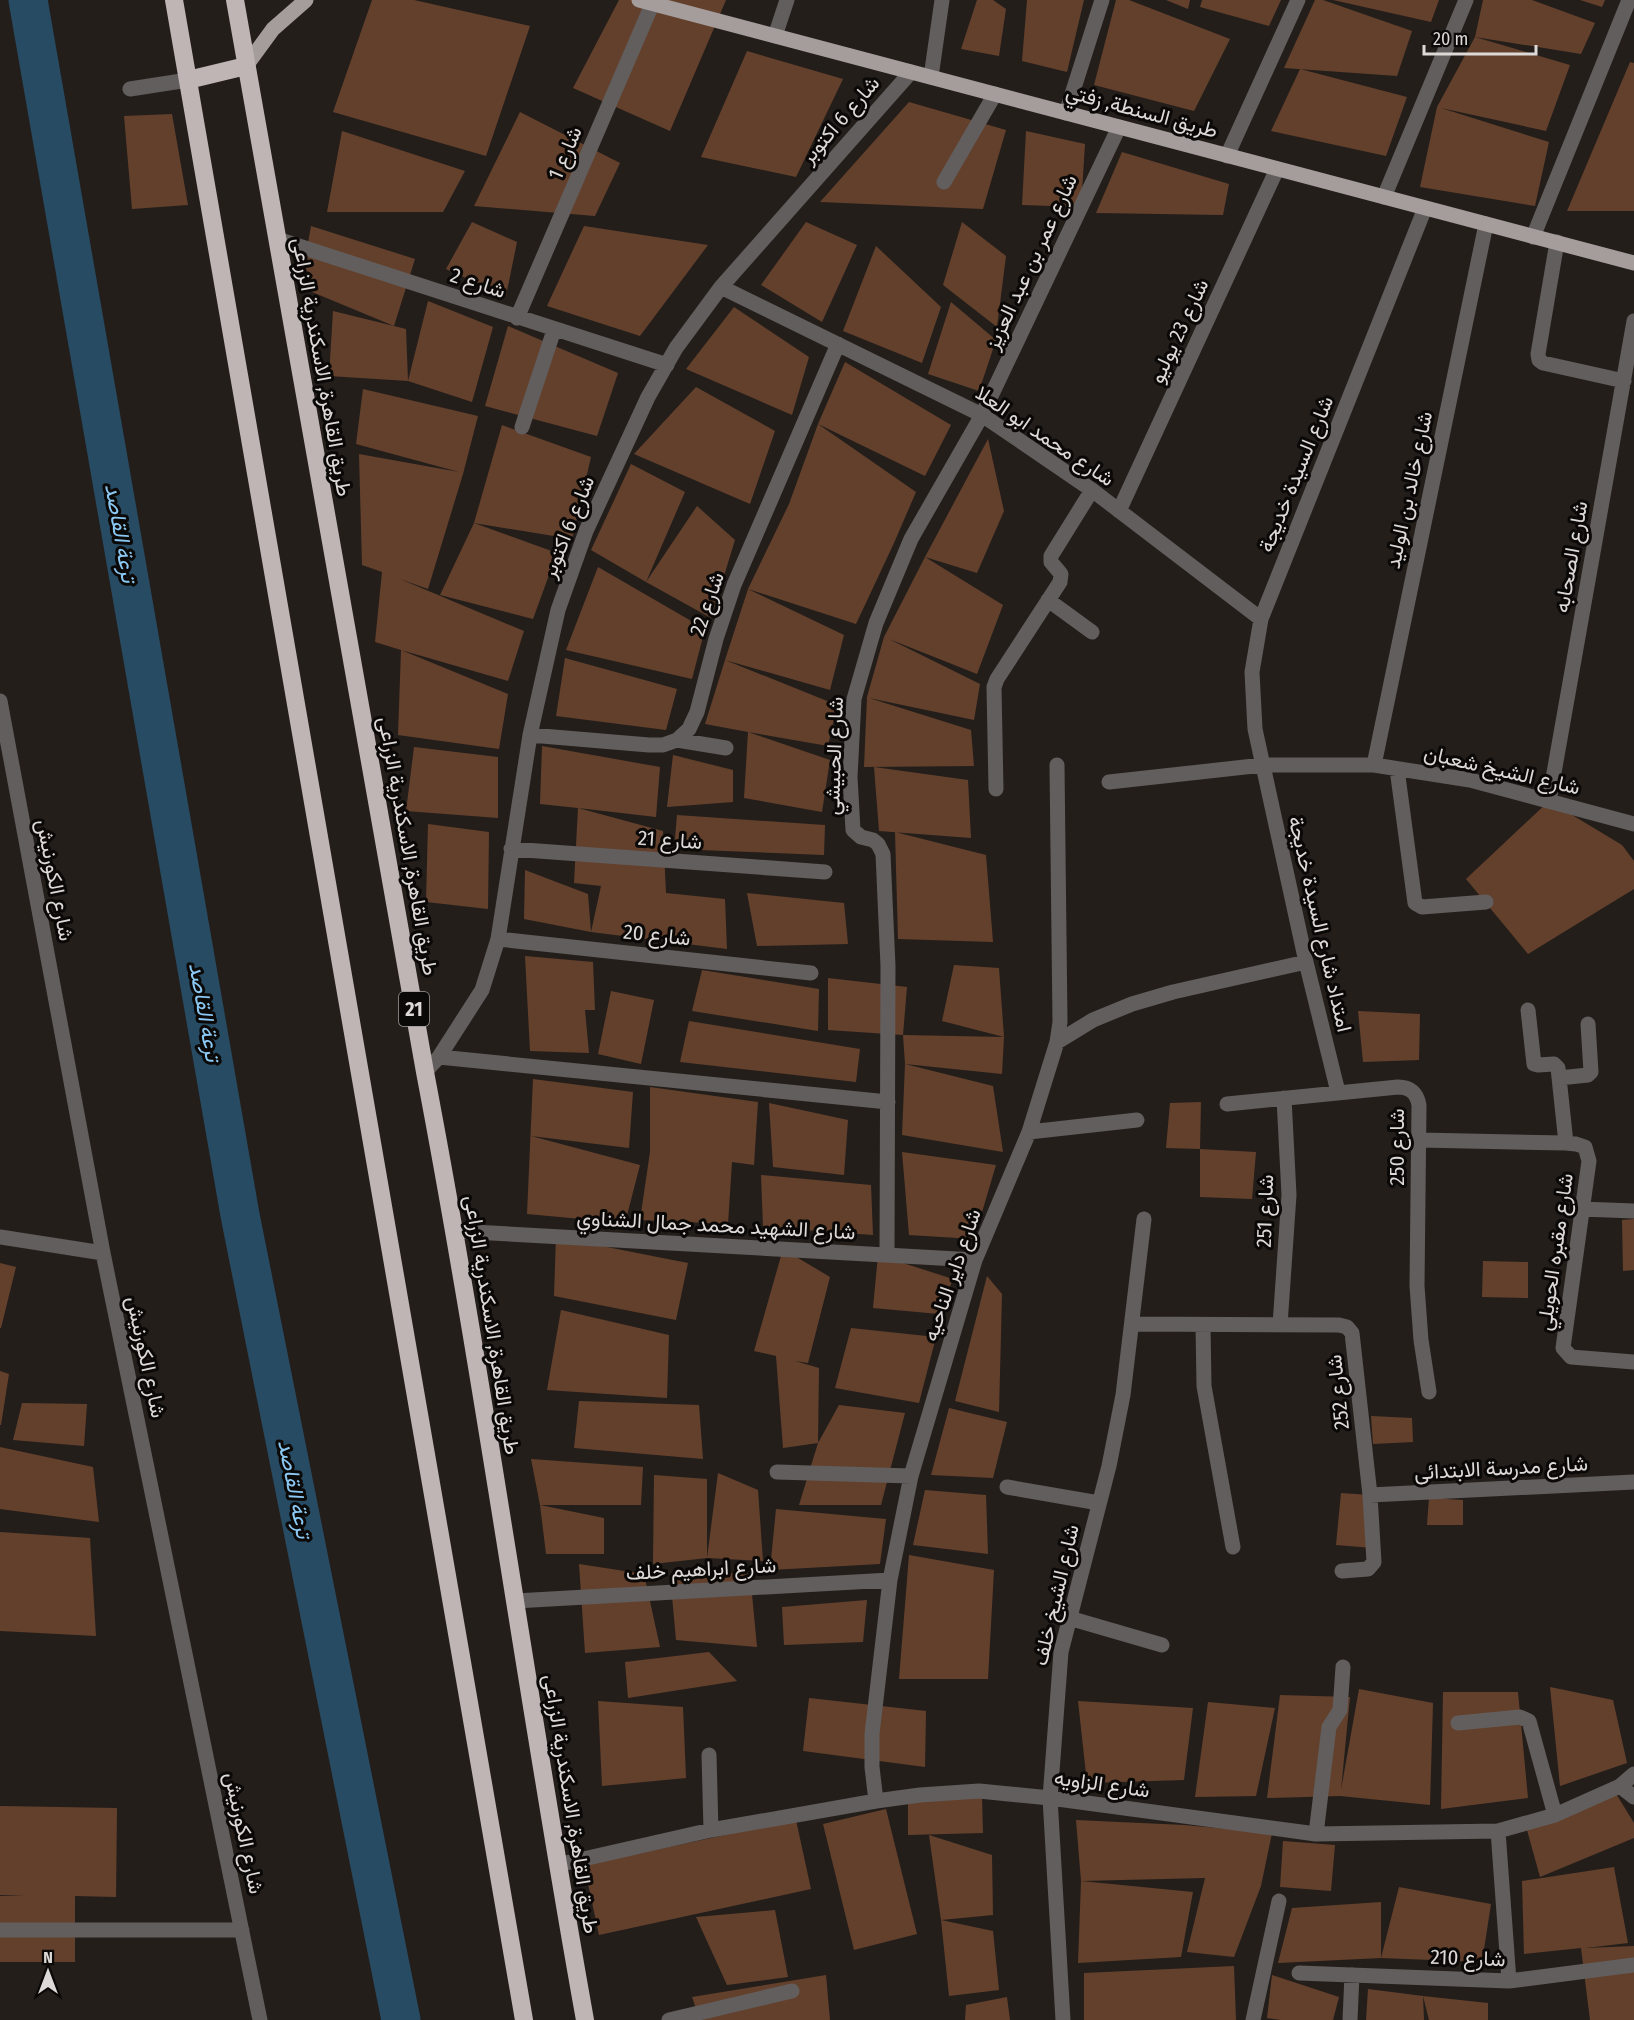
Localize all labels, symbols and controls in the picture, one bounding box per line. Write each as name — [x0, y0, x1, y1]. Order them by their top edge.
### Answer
scale bar — [1424, 18, 1536, 56]
text: 20 m — [1433, 28, 1468, 50]
street label: شارع 6 اكتوبر — [794, 71, 886, 171]
street label: طريق السنطة, زفتي — [1062, 78, 1221, 148]
street label: شارع 1 — [542, 122, 589, 184]
street label: شارع عمر بن عبد العزيز — [979, 170, 1084, 355]
street label: طريق القاهرة, الاسكندرية الزراعى — [286, 236, 358, 498]
street label: شارع 2 — [447, 262, 509, 305]
street label: شارع 23 يوليو — [1144, 275, 1215, 388]
street label: شارع محمد ابو العلا — [970, 380, 1119, 493]
street label: شارع السيدة خديجة — [1253, 392, 1340, 556]
street label: شارع خالد بن الوليد — [1380, 409, 1439, 571]
street label: شارع 6 اكتوبر — [535, 472, 601, 583]
water label: ترعة القاصد — [99, 482, 143, 587]
street label: شارع الصحابه — [1548, 499, 1595, 615]
street label: شارع 22 — [684, 569, 731, 640]
street label: شارع الحبيشي — [819, 696, 853, 816]
street label: طريق القاهرة, الاسكندرية الزراعى — [372, 715, 444, 977]
street label: شارع الشيخ شعبان — [1421, 739, 1583, 802]
street label: امتداد شارع السيدة خديجة — [1282, 813, 1358, 1035]
street label: شارع الكورنيش — [29, 817, 80, 943]
street label: شارع 21 — [637, 825, 703, 856]
street label: شارع 20 — [622, 919, 692, 952]
water label: ترعة القاصد — [183, 961, 227, 1066]
road number: 21 — [399, 992, 429, 1026]
street label: شارع 250 — [1384, 1108, 1411, 1186]
street label: شارع مقبره الحويلي — [1531, 1172, 1583, 1333]
street label: شارع 251 — [1251, 1174, 1280, 1248]
street label: طريق القاهرة, الاسكندرية الزراعى — [459, 1193, 525, 1457]
street label: شارع الشهيد محمد جمال الشناوي — [576, 1205, 856, 1249]
street label: شارع داير الناحيه — [917, 1205, 988, 1345]
street label: شارع الكورنيش — [119, 1294, 172, 1420]
street label: شارع 252 — [1321, 1353, 1356, 1431]
water label: ترعة القاصد — [272, 1437, 318, 1543]
street label: شارع مدرسة الابتدائى — [1413, 1450, 1589, 1487]
street label: شارع الشيخ خلف — [1027, 1522, 1086, 1668]
street label: شارع ابراهيم خلف — [625, 1552, 777, 1587]
street label: طريق القاهرة, الاسكندرية الزراعى — [538, 1672, 604, 1936]
street label: شارع الزاويه — [1052, 1764, 1152, 1805]
street label: شارع الكورنيش — [217, 1770, 270, 1896]
north arrow — [18, 1942, 78, 2002]
street label: شارع 210 — [1430, 1944, 1506, 1973]
text: N — [43, 1948, 53, 1967]

